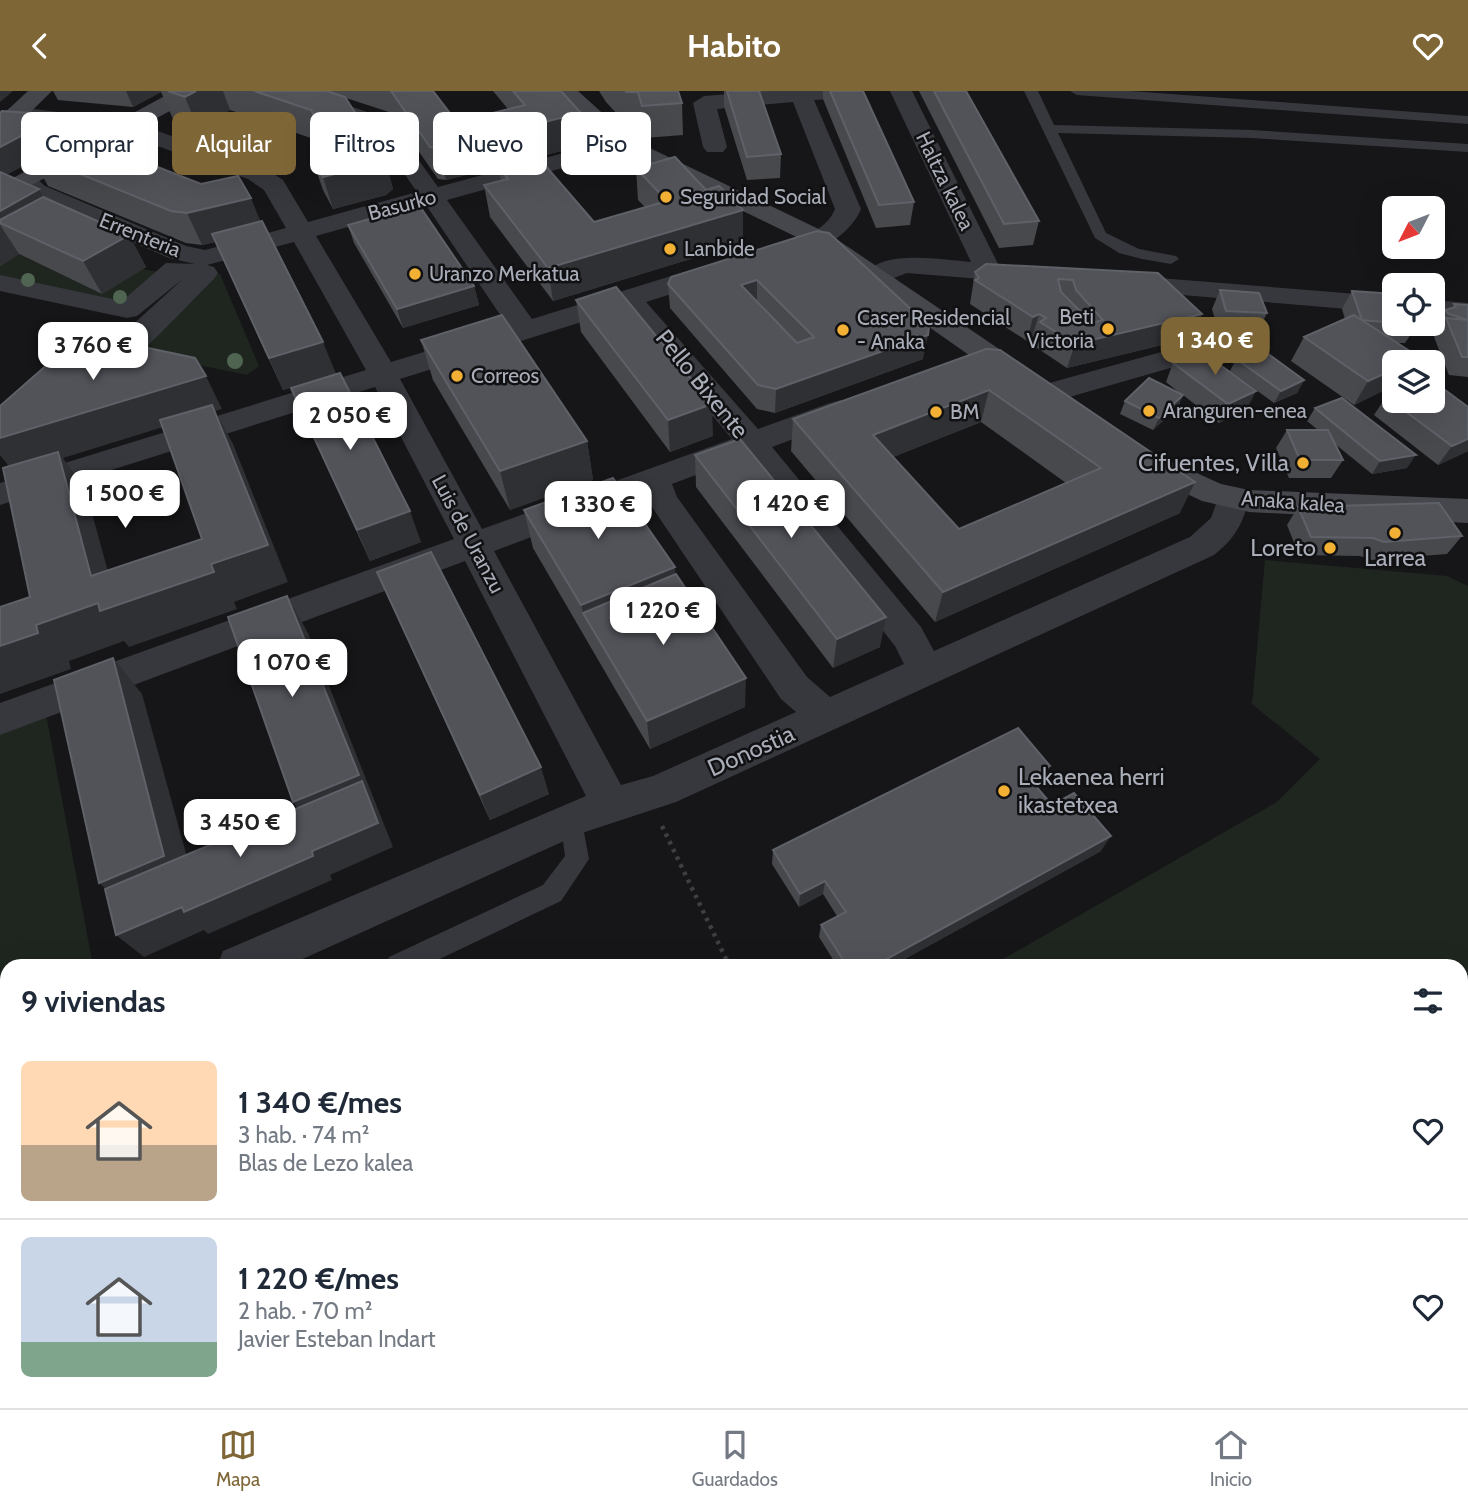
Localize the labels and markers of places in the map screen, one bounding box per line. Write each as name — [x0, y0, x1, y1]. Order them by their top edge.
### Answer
place label: Seguridad Social — [680, 184, 827, 209]
marker: Seguridad Social — [658, 189, 674, 205]
place label: Lanbide — [684, 236, 755, 261]
marker: Lanbide — [662, 241, 678, 257]
place label: Uranzo Merkatua — [429, 261, 580, 286]
marker: Uranzo Merkatua — [407, 266, 423, 282]
place label: Beti Victoria — [1027, 304, 1094, 353]
place label: Caser Residencial - Anaka — [857, 305, 1010, 354]
pin: 1 340 € — [1150, 317, 1280, 377]
marker: Beti Victoria — [1100, 321, 1116, 337]
marker: Caser Residencial - Anaka — [835, 322, 851, 338]
pin: 3 760 € — [28, 323, 158, 382]
place label: Correos — [471, 363, 539, 388]
marker: Correos — [449, 368, 465, 384]
pin: 2 050 € — [285, 393, 415, 452]
place label: Aranguren-enea — [1163, 398, 1307, 423]
place label: BM — [950, 399, 980, 424]
marker: Aranguren-enea — [1141, 403, 1157, 419]
marker: BM — [928, 404, 944, 420]
place label: Cifuentes, Villa — [1138, 448, 1289, 477]
marker: Cifuentes, Villa — [1295, 455, 1311, 471]
pin: 1 500 € — [60, 471, 190, 530]
pin: 1 420 € — [726, 481, 856, 540]
pin: 1 330 € — [533, 482, 663, 541]
marker: Larrea — [1387, 525, 1403, 541]
place label: Loreto — [1250, 533, 1316, 562]
marker: Loreto — [1322, 540, 1338, 556]
place label: Larrea — [1364, 543, 1427, 572]
pin: 1 220 € — [598, 587, 728, 647]
pin: 1 070 € — [227, 639, 357, 699]
place label: Lekaenea herri ikastetxea — [1018, 762, 1165, 819]
marker: Lekaenea herri ikastetxea — [996, 783, 1012, 799]
pin: 3 450 € — [175, 799, 305, 859]

